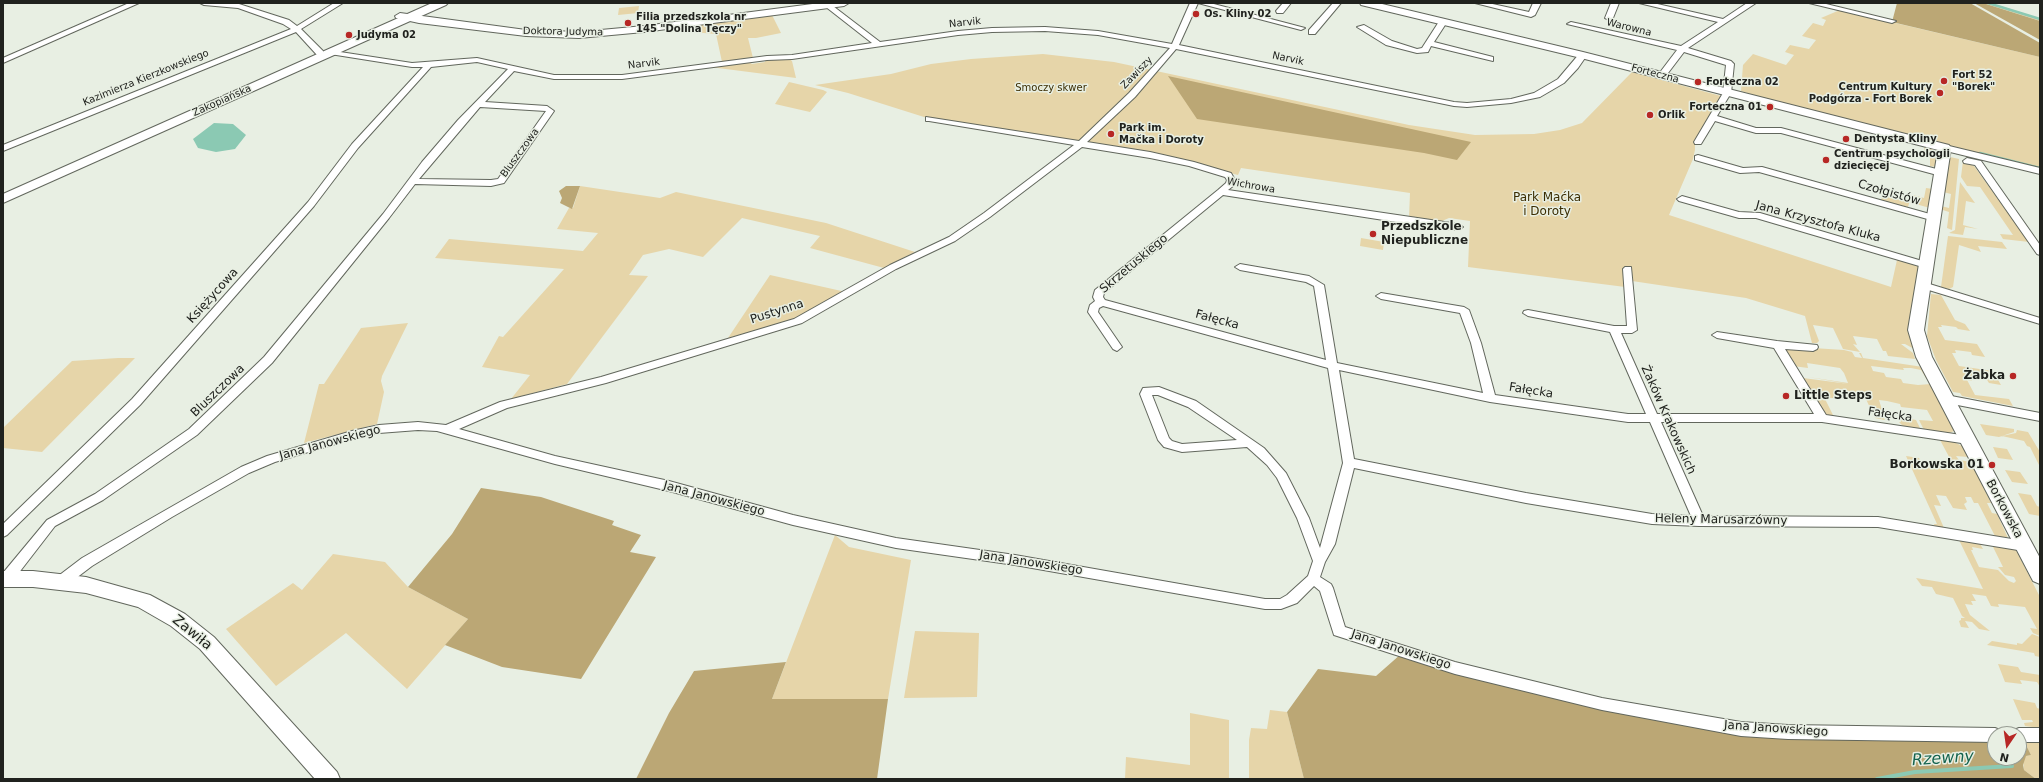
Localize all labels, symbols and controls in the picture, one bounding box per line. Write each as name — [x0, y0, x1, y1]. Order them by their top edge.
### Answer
place label: Os. Kliny 02 — [1204, 8, 1271, 20]
marker: Os. Kliny 02 — [1191, 9, 1201, 19]
place label: Filia przedszkola nr 145 "Dolina Tęczy" — [636, 11, 746, 34]
street label: Narvik — [948, 15, 982, 31]
street label: Warowna — [1605, 17, 1653, 39]
marker: Filia przedszkola nr 145 "Dolina Tęczy" — [623, 18, 633, 28]
street label: Doktora Judyma — [523, 25, 603, 39]
place label: Judyma 02 — [357, 29, 416, 41]
marker: Judyma 02 — [344, 30, 354, 40]
street label: Kazimierza Kierzkowskiego — [81, 47, 211, 109]
street label: Narvik — [1271, 50, 1305, 68]
street label: Zawiszy — [1119, 54, 1155, 92]
street label: Narvik — [627, 56, 661, 72]
street label: Forteczna — [1630, 62, 1680, 86]
place label: Fort 52 "Borek" — [1952, 69, 1995, 92]
place label: Forteczna 02 — [1706, 76, 1779, 88]
marker: Fort 52 "Borek" — [1939, 76, 1949, 86]
marker: Forteczna 02 — [1693, 77, 1703, 87]
place label: Centrum Kultury Podgórza - Fort Borek — [1809, 81, 1932, 104]
park label: Smoczy skwer — [1015, 82, 1087, 94]
street label: Zakopiańska — [191, 83, 253, 119]
marker: Centrum Kultury Podgórza - Fort Borek — [1935, 88, 1945, 98]
place label: Forteczna 01 — [1689, 101, 1762, 113]
marker: Forteczna 01 — [1765, 102, 1775, 112]
place label: Orlik — [1658, 109, 1685, 121]
marker: Orlik — [1645, 110, 1655, 120]
place label: Park im. Mačka i Doroty — [1119, 122, 1204, 146]
street label: Bluszczowa — [498, 126, 542, 180]
marker: Park im. Mačka i Doroty — [1106, 129, 1116, 139]
place label: Dentysta Kliny — [1854, 133, 1937, 145]
marker: Dentysta Kliny — [1841, 134, 1851, 144]
place label: Centrum psychologii dziecięcej — [1834, 148, 1950, 172]
marker: Centrum psychologii dziecięcej — [1821, 155, 1831, 165]
street label: Wichrowa — [1226, 176, 1276, 196]
street label: Czołgistów — [1856, 177, 1922, 209]
park label: Park Maćka i Doroty — [1513, 191, 1581, 219]
street label: Jana Krzysztofa Kluka — [1754, 198, 1882, 246]
place label: Przedszkole Niepubliczne — [1381, 220, 1468, 248]
marker: Przedszkole Niepubliczne — [1368, 229, 1378, 239]
street label: Skrzetuskiego — [1097, 231, 1171, 297]
street label: Księżycowa — [184, 265, 242, 327]
street label: Pustynna — [749, 297, 805, 327]
street label: Fałęcka — [1194, 307, 1240, 333]
street label: Bluszczowa — [188, 362, 248, 420]
street label: Żaków Krakowskich — [1637, 363, 1699, 477]
place label: Żabka — [1964, 369, 2005, 383]
marker: Żabka — [2008, 371, 2018, 381]
street label: Fałęcka — [1508, 380, 1554, 402]
place label: Little Steps — [1794, 389, 1872, 403]
marker: Little Steps — [1781, 391, 1791, 401]
street label: Fałęcka — [1867, 405, 1913, 425]
street label: Jana Janowskiego — [278, 423, 382, 463]
place label: Borkowska 01 — [1890, 458, 1984, 472]
marker: Borkowska 01 — [1987, 460, 1997, 470]
street label: Borkowska — [1982, 477, 2026, 541]
street label: Jana Janowskiego — [662, 479, 766, 519]
street label: Heleny Marusarzówny — [1655, 512, 1787, 528]
street label: Jana Janowskiego — [978, 548, 1084, 578]
street label: Zawiła — [169, 612, 215, 654]
street label: Jana Janowskiego — [1349, 627, 1453, 673]
street label: Jana Janowskiego — [1724, 718, 1828, 740]
north arrow — [1987, 726, 2027, 766]
water label: Rzewny — [1911, 747, 1975, 771]
text: N — [1998, 750, 2010, 765]

